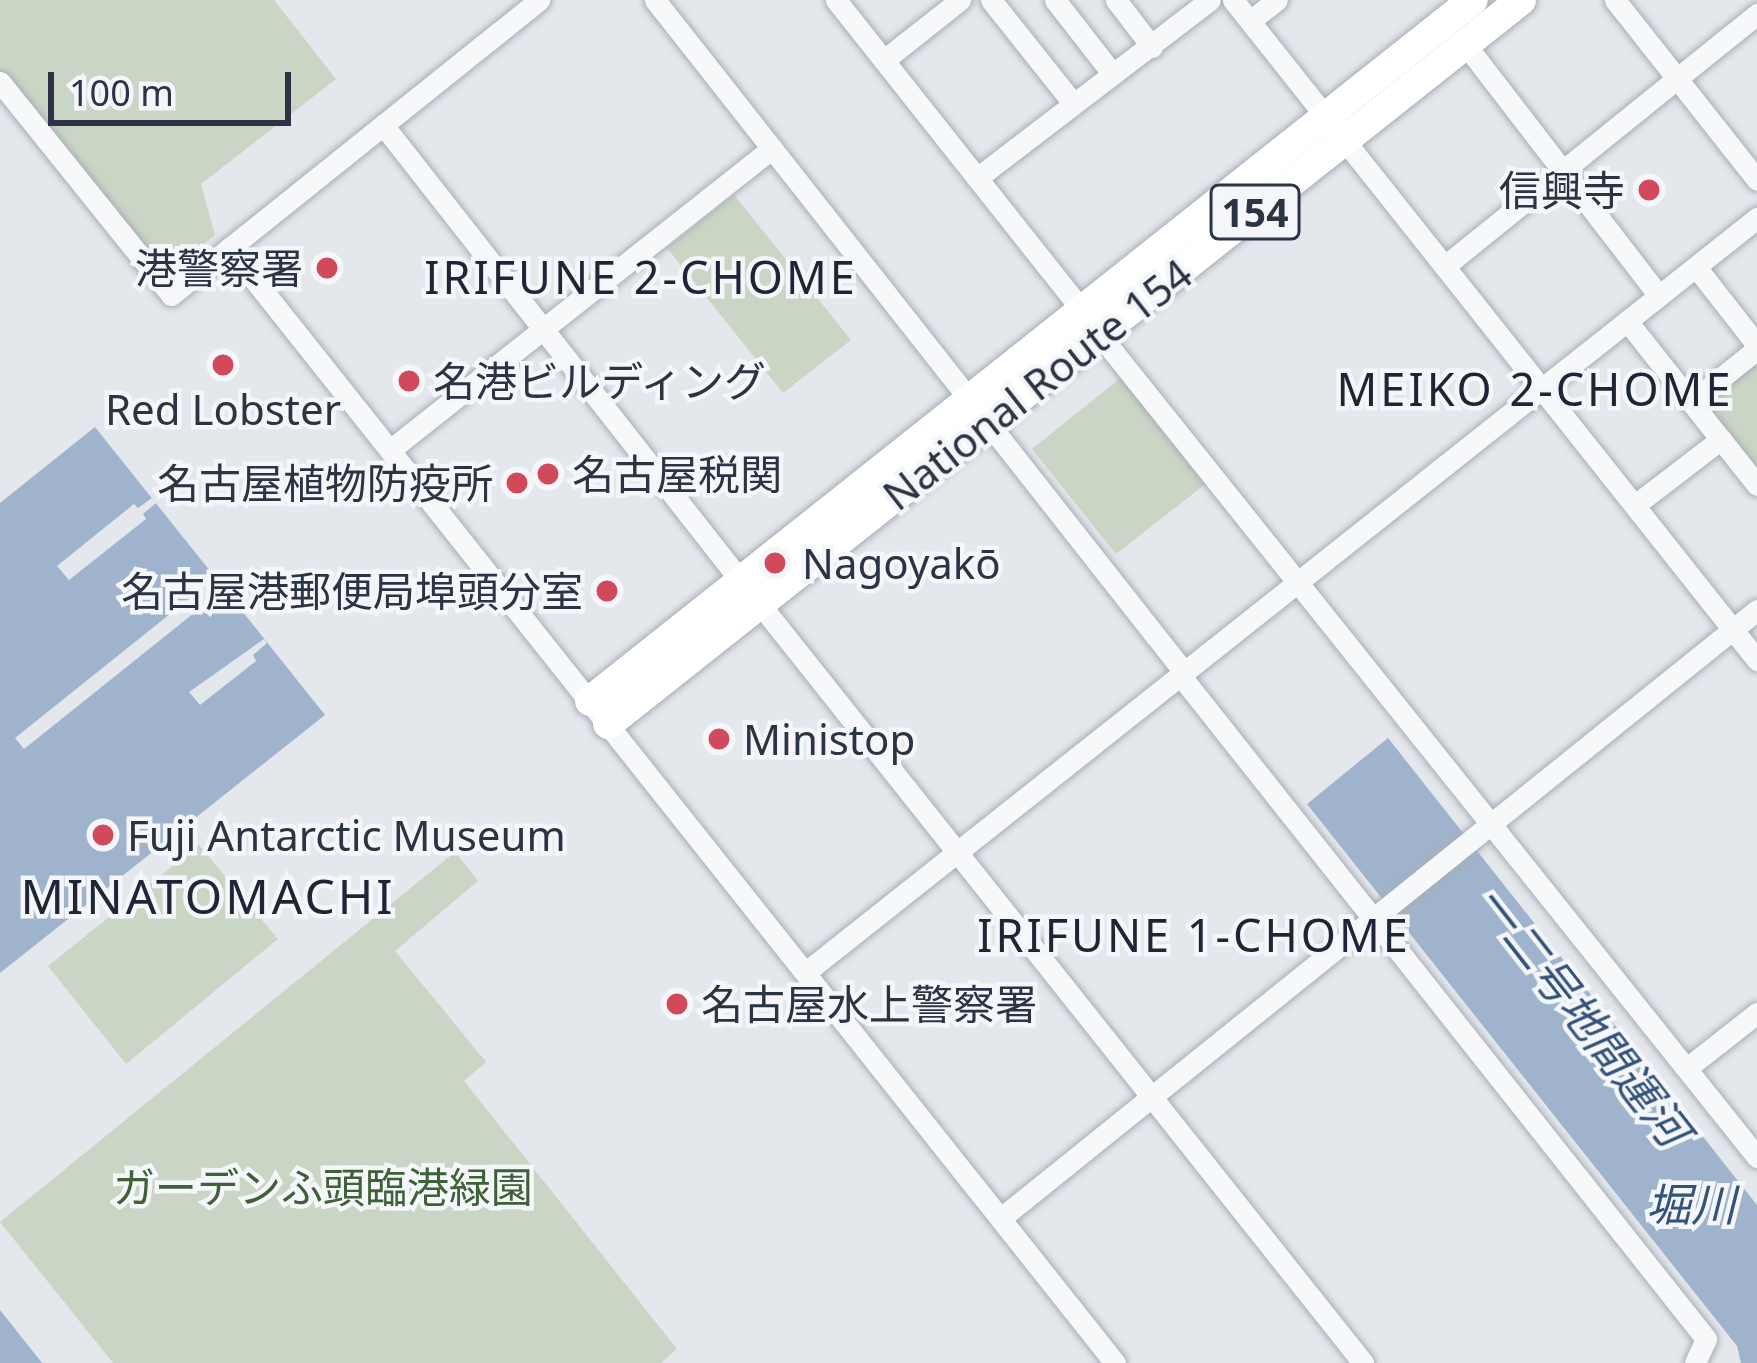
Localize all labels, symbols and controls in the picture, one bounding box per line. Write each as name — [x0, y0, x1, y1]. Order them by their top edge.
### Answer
scale bar — [54, 48, 297, 122]
text: 100 m — [69, 68, 174, 117]
place label: 信興寺 — [1499, 165, 1625, 215]
marker: 信興寺 — [1636, 177, 1662, 203]
road number: 154 — [1207, 179, 1303, 245]
place label: 港警察署 — [135, 243, 303, 293]
street label: National Route 154 — [873, 248, 1201, 520]
district label: IRIFUNE 2-CHOME — [424, 250, 858, 304]
marker: 港警察署 — [314, 255, 340, 281]
marker: Red Lobster — [210, 352, 236, 378]
place label: 名港ビルディング — [433, 356, 769, 406]
district label: MEIKO 2-CHOME — [1337, 362, 1733, 416]
marker: 名港ビルディング — [396, 368, 422, 394]
place label: Red Lobster — [105, 384, 341, 434]
place label: 名古屋税関 — [572, 449, 782, 499]
place label: 名古屋植物防疫所 — [157, 458, 493, 508]
marker: 名古屋税関 — [535, 461, 561, 487]
marker: 名古屋植物防疫所 — [504, 470, 530, 496]
place label: Nagoyakō — [802, 538, 1001, 588]
marker: Nagoyakō — [759, 547, 791, 579]
place label: 名古屋港郵便局埠頭分室 — [121, 566, 583, 616]
marker: 名古屋港郵便局埠頭分室 — [594, 578, 620, 604]
place label: Ministop — [743, 714, 915, 764]
marker: Ministop — [706, 726, 732, 752]
place label: Fuji Antarctic Museum — [127, 810, 566, 860]
marker: Fuji Antarctic Museum — [90, 822, 116, 848]
district label: MINATOMACHI — [20, 867, 396, 925]
water label: 一二号地間運河 — [1465, 874, 1701, 1156]
district label: IRIFUNE 1-CHOME — [977, 908, 1411, 962]
place label: 名古屋水上警察署 — [701, 979, 1037, 1029]
marker: 名古屋水上警察署 — [664, 991, 690, 1017]
park label: ガーデンふ頭臨港緑園 — [113, 1162, 533, 1212]
water label: 堀川 — [1646, 1177, 1736, 1231]

